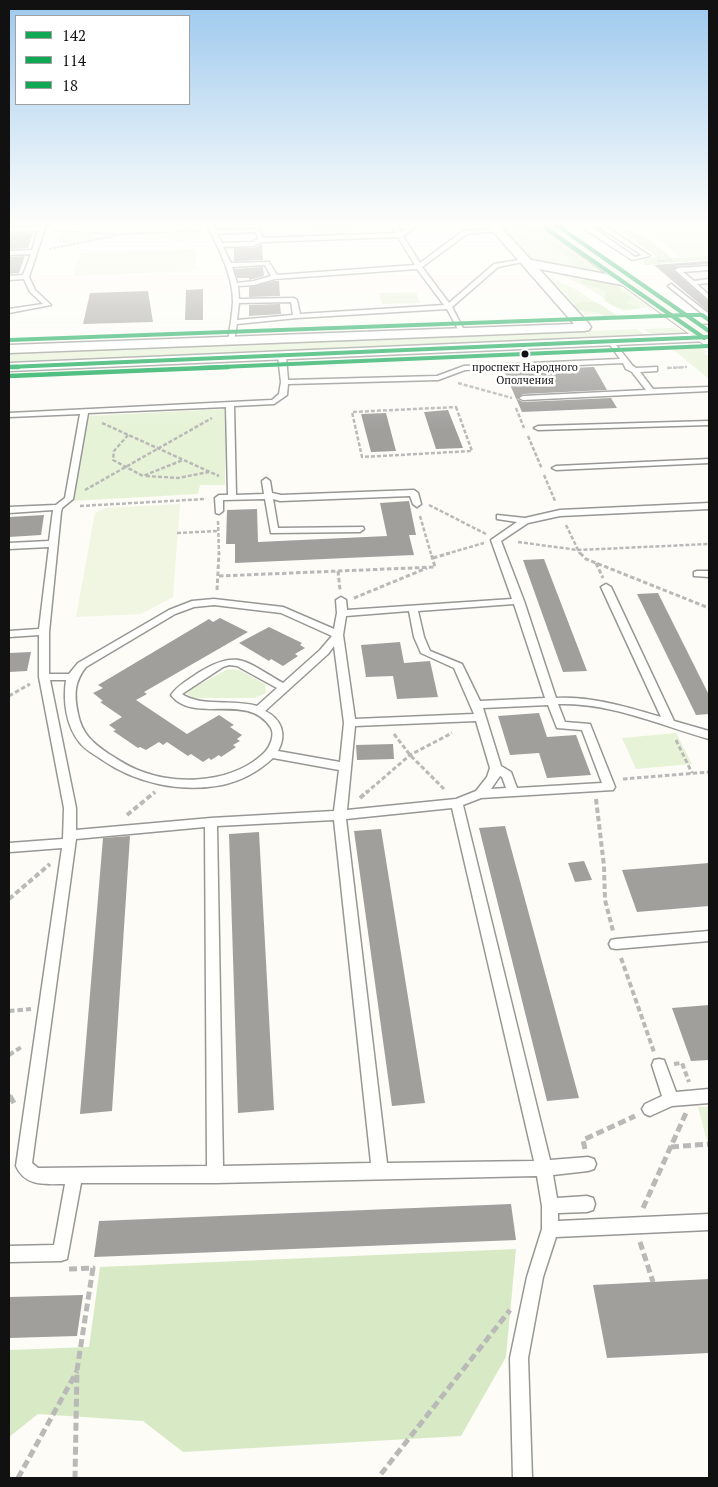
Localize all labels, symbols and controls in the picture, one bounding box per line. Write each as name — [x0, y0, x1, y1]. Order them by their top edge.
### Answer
legend — [15, 15, 190, 105]
text: 142 — [62, 25, 86, 45]
text: 114 — [62, 50, 86, 70]
text: 18 — [62, 75, 78, 95]
marker: проспект Народного Ополчения — [520, 349, 530, 359]
place label: проспект Народного Ополчения — [472, 361, 578, 387]

